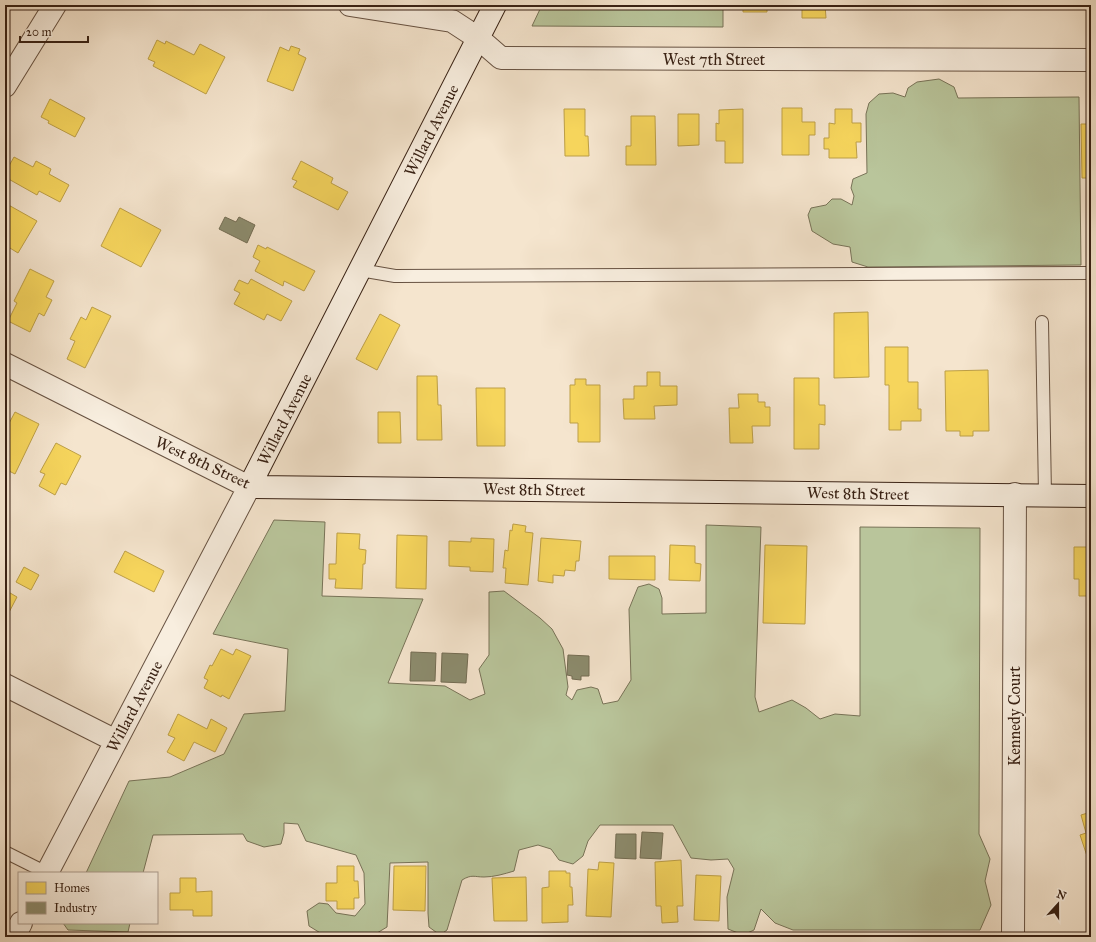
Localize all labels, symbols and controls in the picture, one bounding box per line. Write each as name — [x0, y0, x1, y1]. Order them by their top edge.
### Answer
scale bar — [20, 18, 88, 44]
text: 20 m — [26, 25, 52, 39]
street label: West 7th Street — [663, 50, 766, 69]
street label: Willard Avenue — [400, 81, 463, 179]
street label: Willard Avenue — [253, 370, 316, 468]
street label: West 8th Street — [152, 432, 254, 493]
street label: West 8th Street — [483, 479, 586, 500]
street label: West 8th Street — [807, 483, 910, 504]
street label: Willard Avenue — [102, 657, 167, 755]
street label: Kennedy Court — [1005, 666, 1024, 766]
legend — [18, 872, 158, 924]
text: Homes — [54, 881, 90, 895]
north arrow — [1038, 884, 1078, 924]
text: N — [1055, 887, 1069, 903]
text: Industry — [54, 901, 97, 915]

